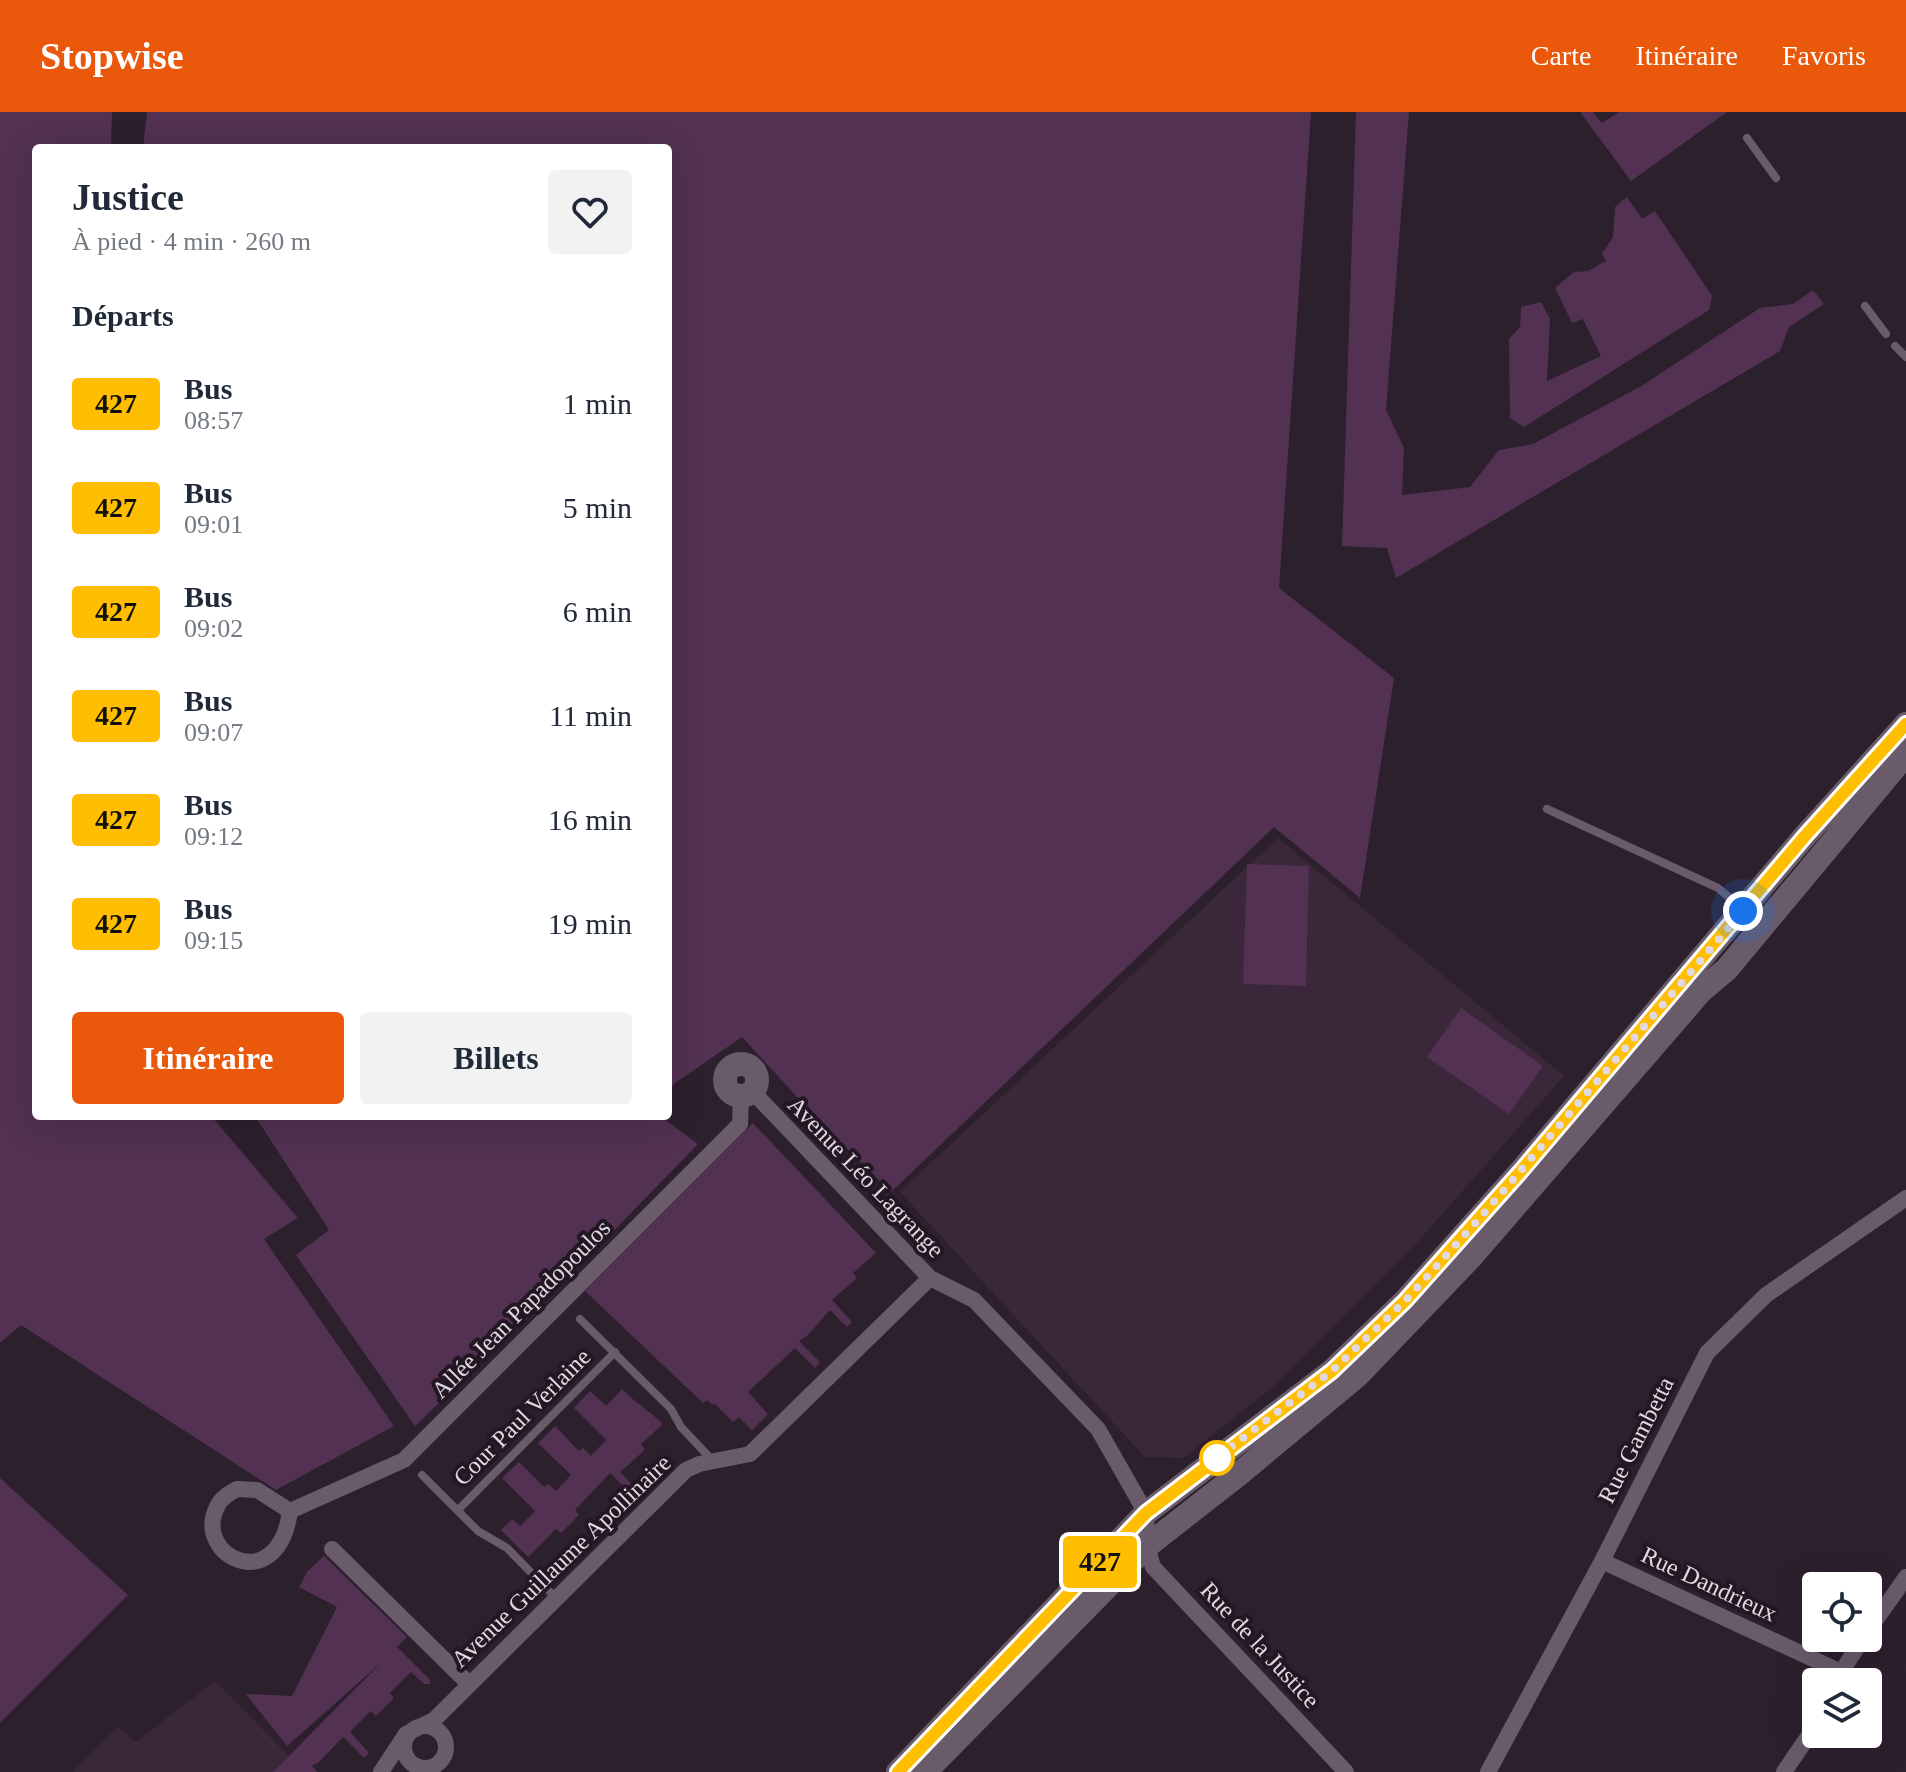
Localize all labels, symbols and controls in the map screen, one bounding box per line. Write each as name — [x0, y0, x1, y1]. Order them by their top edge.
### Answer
text: Stopwise — [40, 35, 184, 77]
text: Carte — [1531, 40, 1591, 71]
text: Itinéraire — [1635, 40, 1738, 71]
text: Favoris — [1782, 40, 1866, 71]
button: heart — [548, 170, 632, 254]
text: Justice — [72, 176, 184, 218]
text: À pied · 4 min · 260 m — [72, 227, 311, 256]
text: Départs — [72, 299, 174, 332]
text: Bus — [184, 372, 232, 405]
text: 1 min — [563, 387, 632, 420]
text: 427 — [95, 388, 137, 419]
text: 08:57 — [184, 406, 243, 435]
text: Bus — [184, 476, 232, 509]
text: 5 min — [563, 491, 632, 524]
text: 427 — [95, 492, 137, 523]
text: 09:01 — [184, 510, 243, 539]
text: Bus — [184, 580, 232, 613]
text: 6 min — [563, 595, 632, 628]
text: 427 — [95, 596, 137, 627]
text: 09:02 — [184, 614, 243, 643]
text: Bus — [184, 684, 232, 717]
text: 11 min — [549, 699, 632, 732]
text: 427 — [95, 700, 137, 731]
text: 09:07 — [184, 718, 243, 747]
text: Bus — [184, 788, 232, 821]
text: 16 min — [548, 803, 632, 836]
text: 427 — [95, 804, 137, 835]
text: 09:12 — [184, 822, 243, 851]
your location — [1723, 891, 1763, 931]
text: Bus — [184, 892, 232, 925]
text: 19 min — [548, 907, 632, 940]
text: 427 — [95, 908, 137, 939]
text: 09:15 — [184, 926, 243, 955]
button: Itinéraire — [72, 1012, 344, 1104]
button: Billets — [360, 1012, 632, 1104]
street label: Avenue Léo Lagrange — [783, 1091, 949, 1263]
street label: Allée Jean Papadopoulos — [427, 1215, 615, 1403]
street label: Cour Paul Verlaine — [448, 1343, 596, 1491]
street label: Rue Gambetta — [1593, 1372, 1679, 1507]
unlabelled marker — [1200, 1441, 1234, 1475]
street label: Avenue Guillaume Apollinaire — [446, 1449, 676, 1673]
line badge: 427 — [1054, 1536, 1146, 1588]
street label: Rue Dandrieux — [1637, 1541, 1781, 1627]
text: 427 — [1079, 1546, 1121, 1577]
map controls — [1802, 1572, 1882, 1748]
button: locate — [1802, 1572, 1882, 1652]
street label: Rue de la Justice — [1195, 1577, 1325, 1713]
button: layers — [1802, 1668, 1882, 1748]

